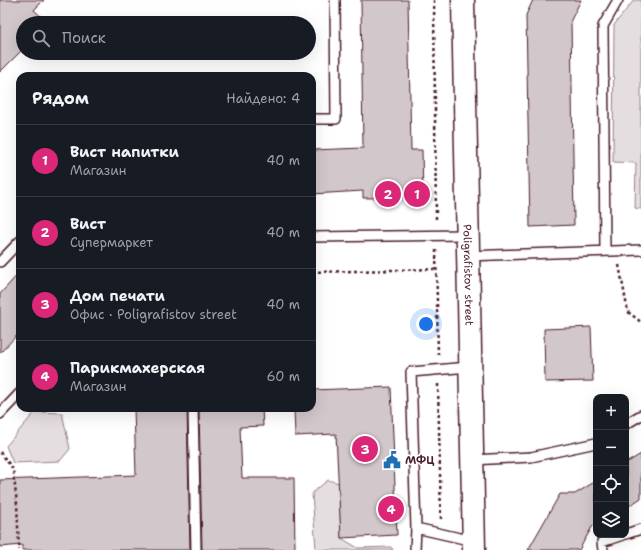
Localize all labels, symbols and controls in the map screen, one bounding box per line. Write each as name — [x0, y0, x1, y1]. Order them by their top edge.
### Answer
search box — [16, 16, 316, 60]
icon: search — [30, 27, 52, 49]
text: Поиск — [62, 28, 106, 48]
text: Рядом — [32, 87, 89, 109]
text: Найдено: 4 — [226, 90, 300, 107]
text: Вист напитки — [70, 142, 179, 162]
text: 1 — [42, 152, 48, 169]
text: 40 m — [266, 152, 300, 169]
text: Магазин — [70, 162, 126, 179]
pin: 2 — [375, 179, 401, 209]
pin: 1 — [404, 179, 430, 209]
text: Вист — [70, 214, 106, 234]
text: 2 — [40, 224, 50, 241]
text: 40 m — [266, 224, 300, 241]
street label: Poligrafistov street — [459, 224, 477, 326]
text: Супермаркет — [70, 234, 153, 251]
text: Дом печати — [70, 286, 165, 306]
text: 3 — [40, 296, 50, 313]
text: 40 m — [266, 296, 300, 313]
text: Офис · Poligrafistov street — [70, 306, 237, 323]
your location — [416, 314, 436, 334]
text: Парикмахерская — [70, 358, 205, 378]
text: 4 — [40, 368, 50, 385]
text: 60 m — [267, 368, 300, 385]
text: Магазин — [70, 378, 126, 395]
map controls — [593, 394, 629, 538]
button: + — [593, 394, 629, 430]
button: − — [593, 430, 629, 466]
pin: 3 — [352, 434, 378, 464]
public building icon: МФЦ — [382, 450, 402, 470]
place label: МФЦ — [405, 453, 434, 468]
button: locate — [593, 466, 629, 502]
pin: 4 — [378, 494, 404, 524]
button: layers — [593, 502, 629, 538]

